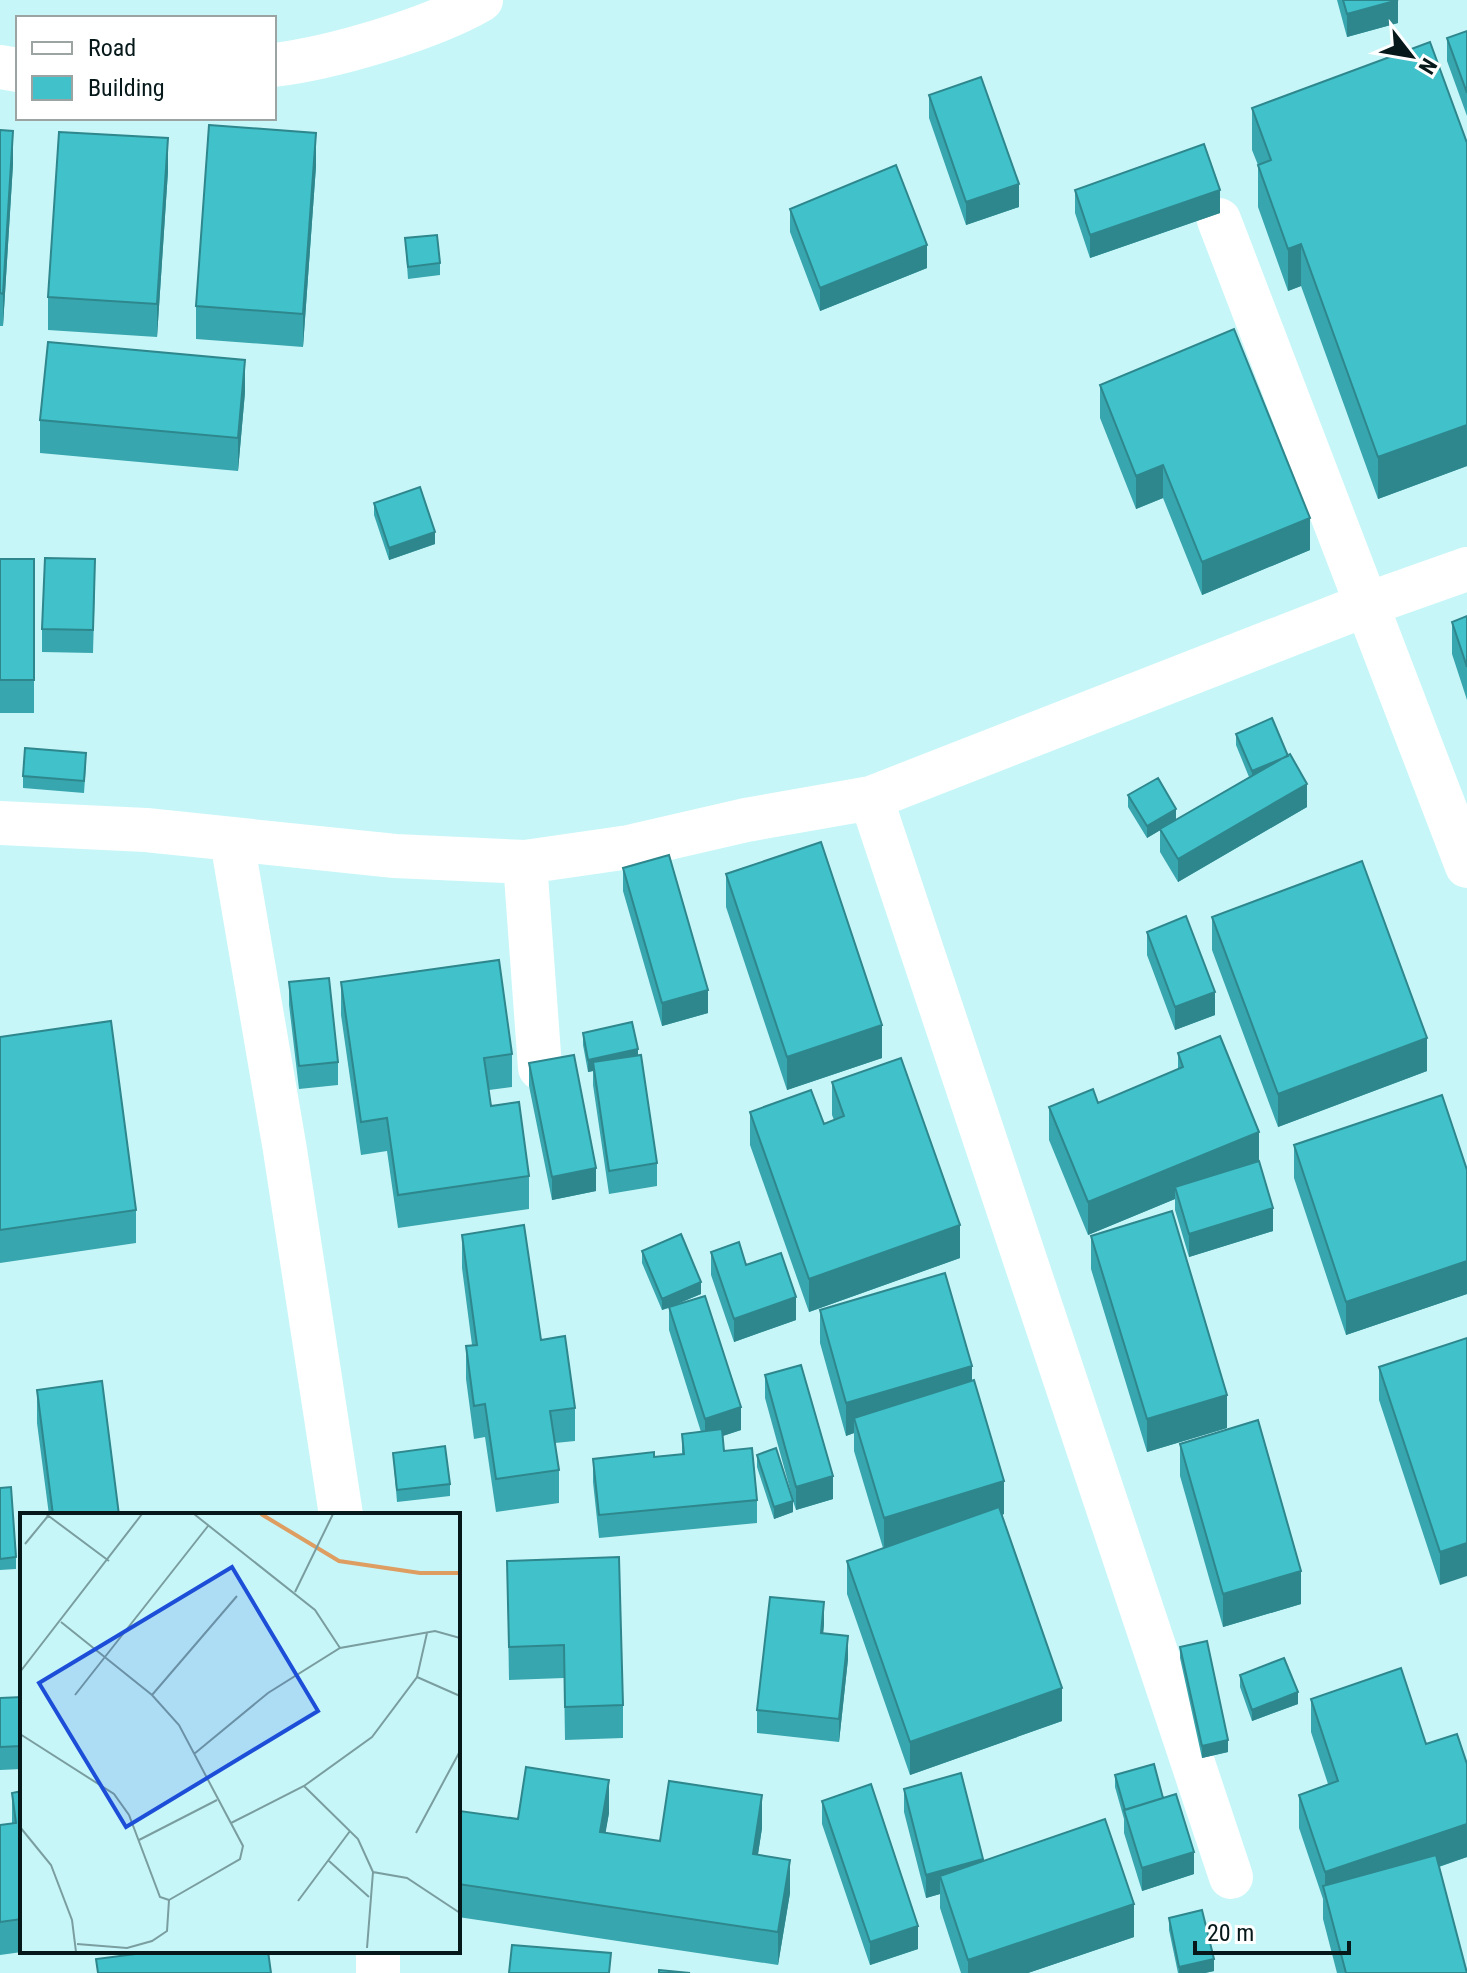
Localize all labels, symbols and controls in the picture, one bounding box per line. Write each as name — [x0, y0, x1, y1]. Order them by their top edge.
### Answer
legend — [16, 16, 276, 120]
north arrow — [1371, 16, 1451, 96]
text: Road — [88, 34, 136, 62]
text: N — [1414, 54, 1442, 78]
text: Building — [88, 74, 165, 102]
inset map — [20, 1513, 460, 1953]
scale bar — [1195, 1905, 1349, 1955]
text: 20 m — [1207, 1919, 1254, 1947]

